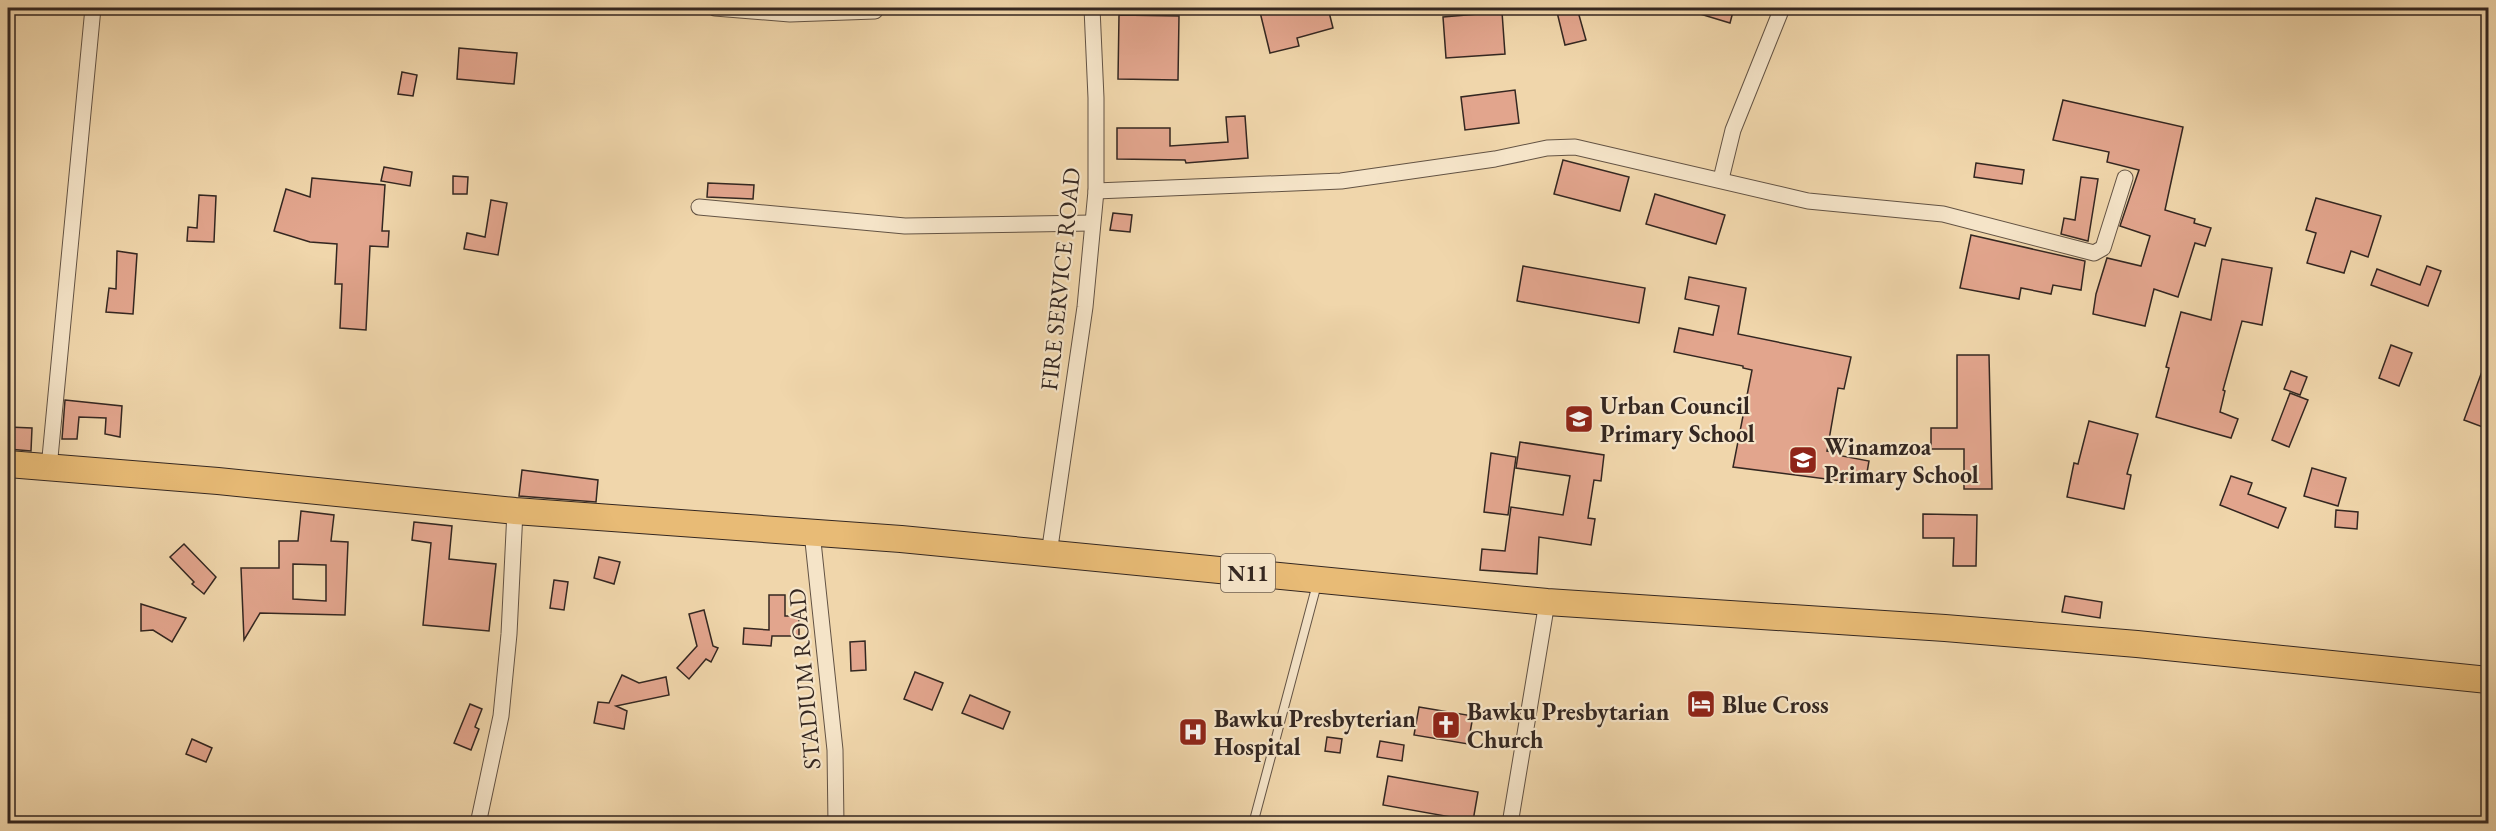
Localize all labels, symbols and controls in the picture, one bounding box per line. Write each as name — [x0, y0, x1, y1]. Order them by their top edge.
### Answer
street label: FIRE SERVICE ROAD — [1033, 166, 1087, 392]
place label: Urban Council Primary School — [1600, 390, 1755, 450]
school or university icon: Urban Council Primary School — [1563, 403, 1595, 435]
place label: Winamzoa Primary School — [1824, 431, 1979, 491]
school or university icon: Winamzoa Primary School — [1787, 444, 1819, 476]
road number: N11 — [1221, 554, 1275, 592]
street label: STADIUM ROAD — [781, 587, 827, 771]
hotel icon: Blue Cross — [1685, 688, 1717, 720]
place label: Blue Cross — [1722, 689, 1829, 720]
place label: Bawku Presbytarian Church — [1467, 696, 1670, 755]
place label: Bawku Presbyterian Hospital — [1214, 703, 1416, 762]
church icon: Bawku Presbytarian Church — [1430, 709, 1462, 741]
hospital icon: Bawku Presbyterian Hospital — [1177, 716, 1209, 748]

